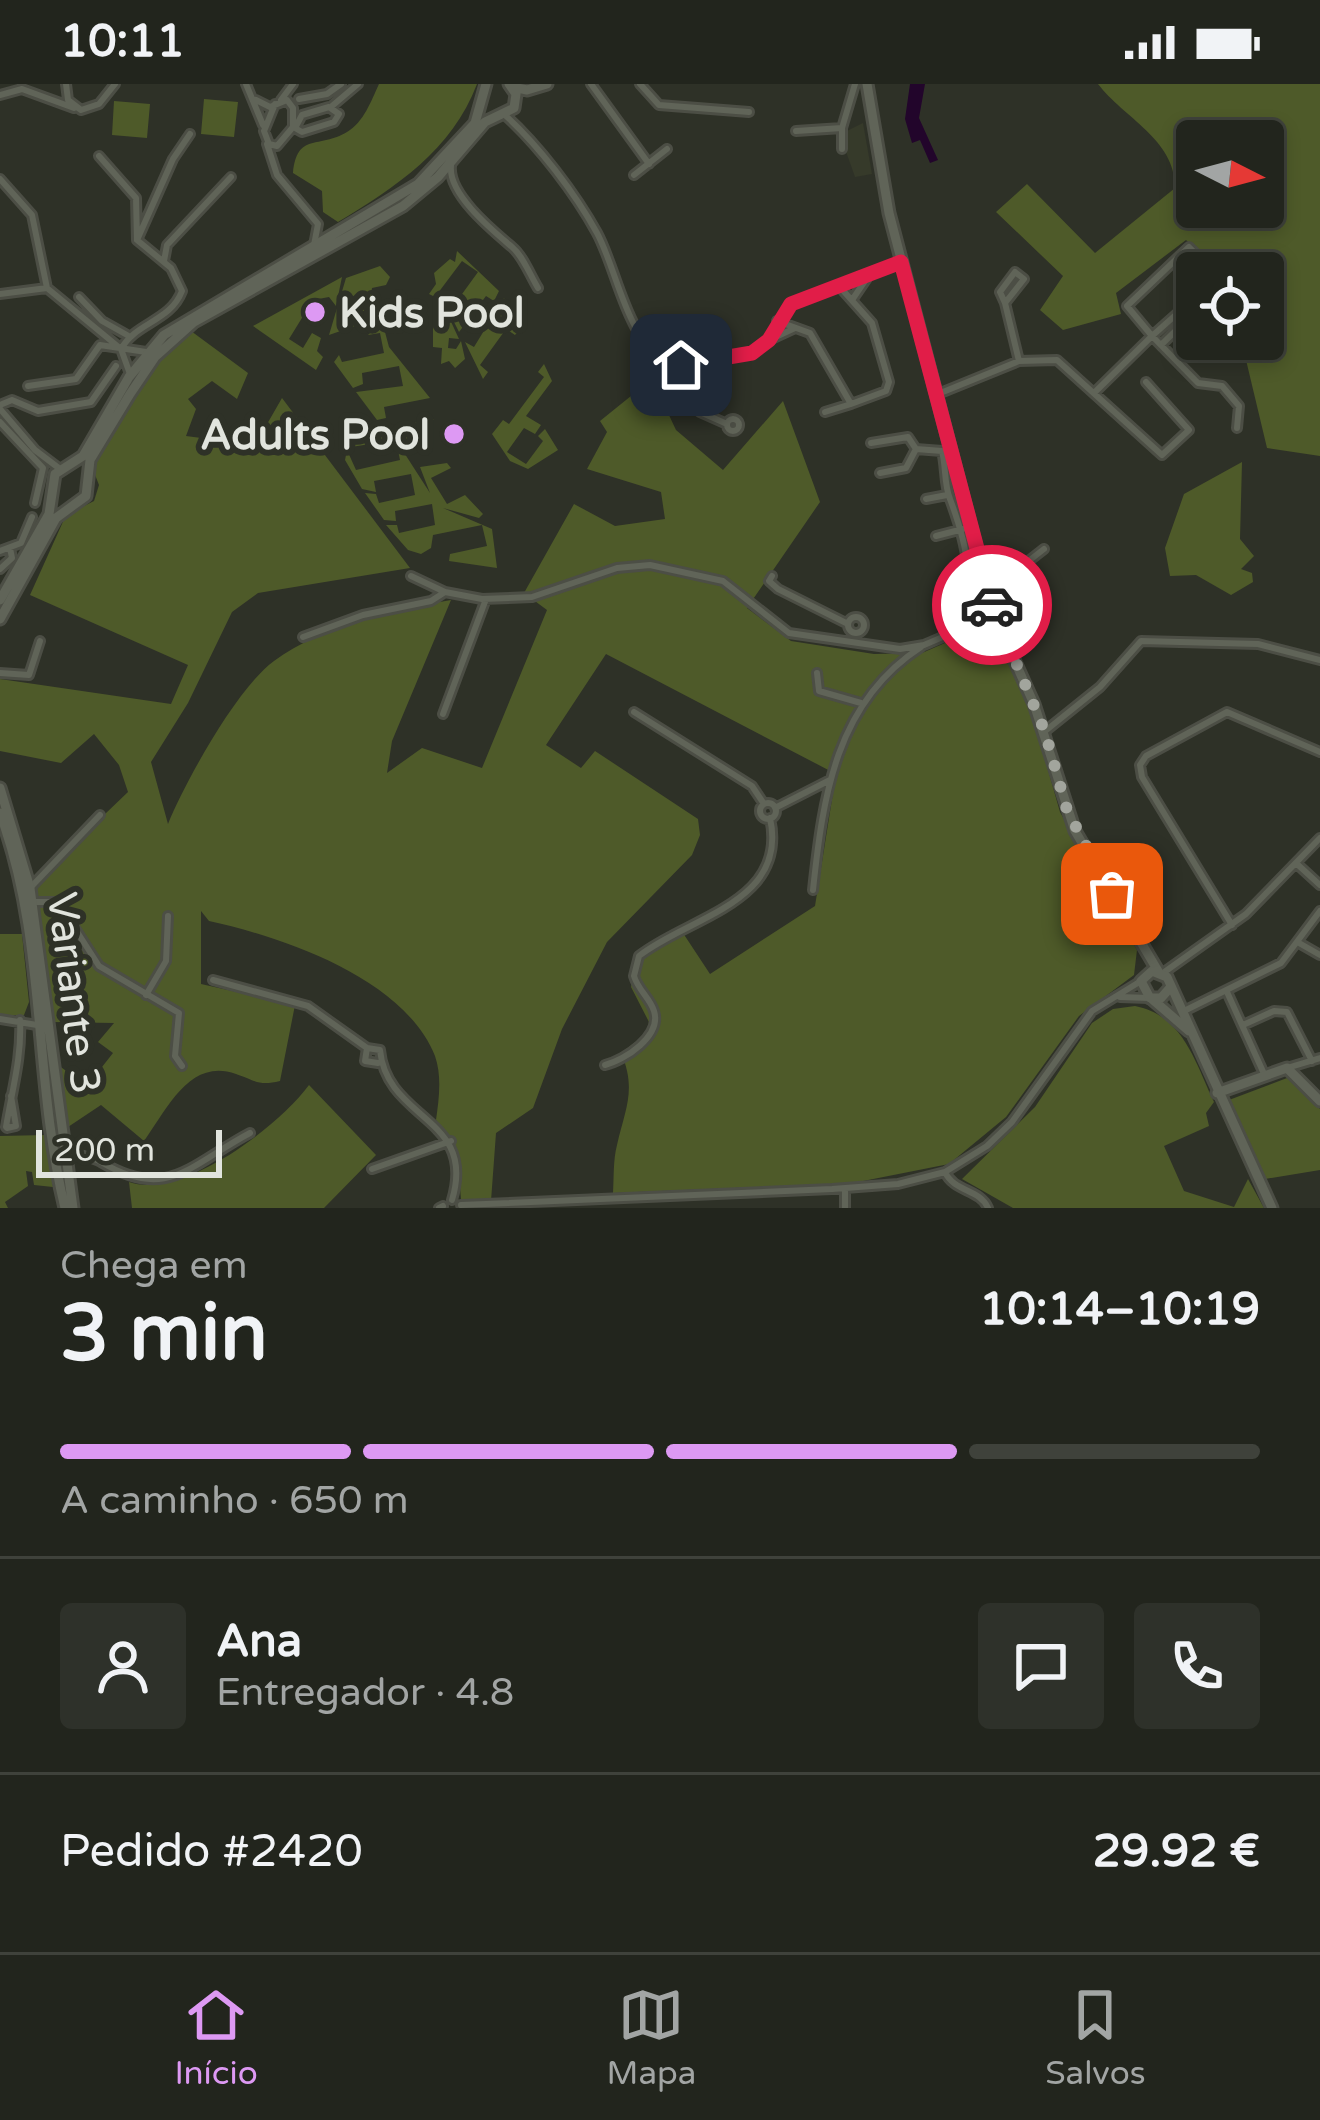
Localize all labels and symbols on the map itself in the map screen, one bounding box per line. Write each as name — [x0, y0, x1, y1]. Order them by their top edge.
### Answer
north arrow — [1176, 120, 1284, 228]
place label: Kids Pool — [339, 288, 524, 339]
marker: Kids Pool — [302, 299, 328, 325]
pin — [630, 314, 732, 416]
place label: Adults Pool — [200, 410, 430, 461]
marker: Adults Pool — [441, 421, 467, 447]
courier — [932, 545, 1052, 665]
pin — [1061, 843, 1163, 945]
street label: Variante 3 — [36, 890, 111, 1097]
scale bar — [36, 1124, 222, 1177]

